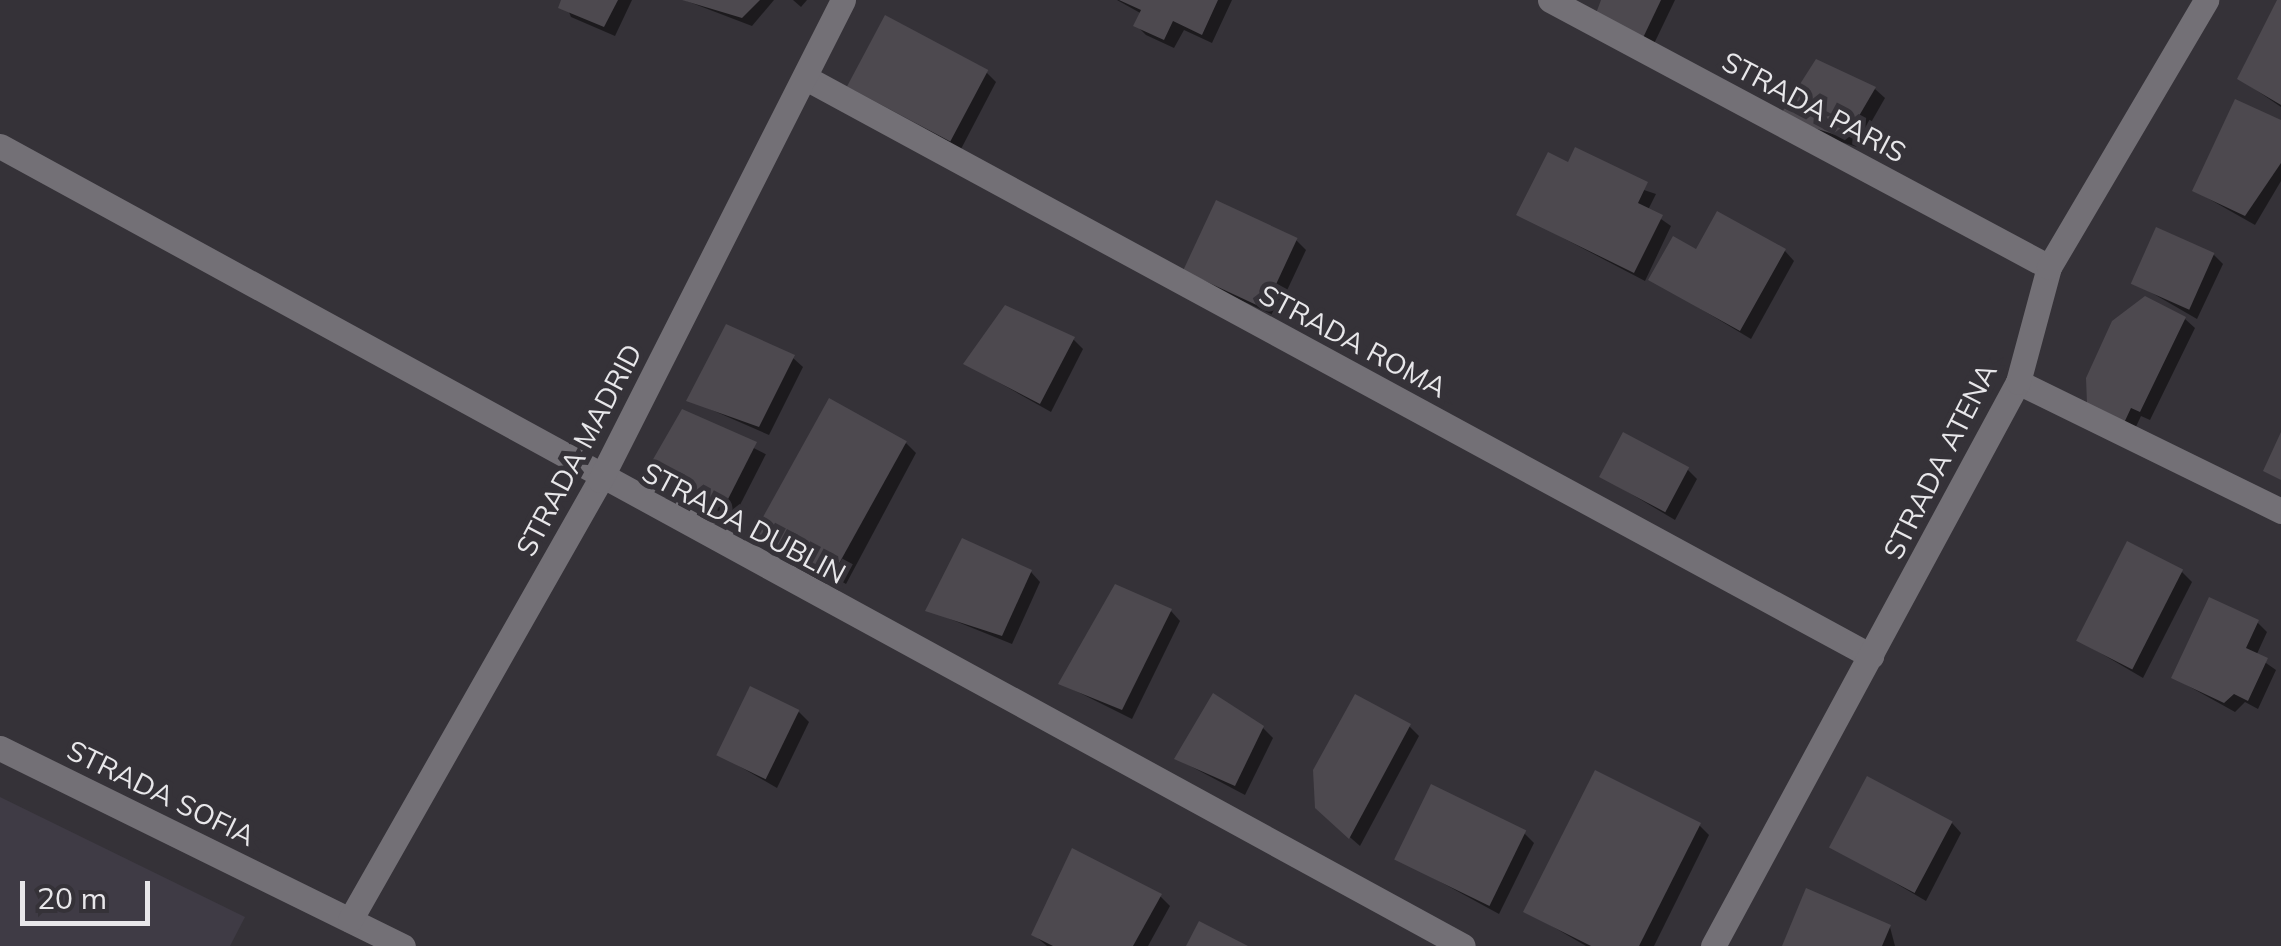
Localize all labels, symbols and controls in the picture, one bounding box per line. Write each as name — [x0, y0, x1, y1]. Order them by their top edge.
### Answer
street label: STRADA PARIS — [1717, 45, 1911, 169]
street label: STRADA ROMA — [1254, 277, 1452, 405]
street label: STRADA MADRID — [509, 338, 649, 562]
street label: STRADA ATENA — [1876, 357, 2004, 565]
street label: STRADA DUBLIN — [636, 455, 852, 591]
street label: STRADA SOFIA — [62, 733, 260, 853]
scale bar — [25, 861, 155, 923]
text: 20 m — [37, 879, 107, 917]

